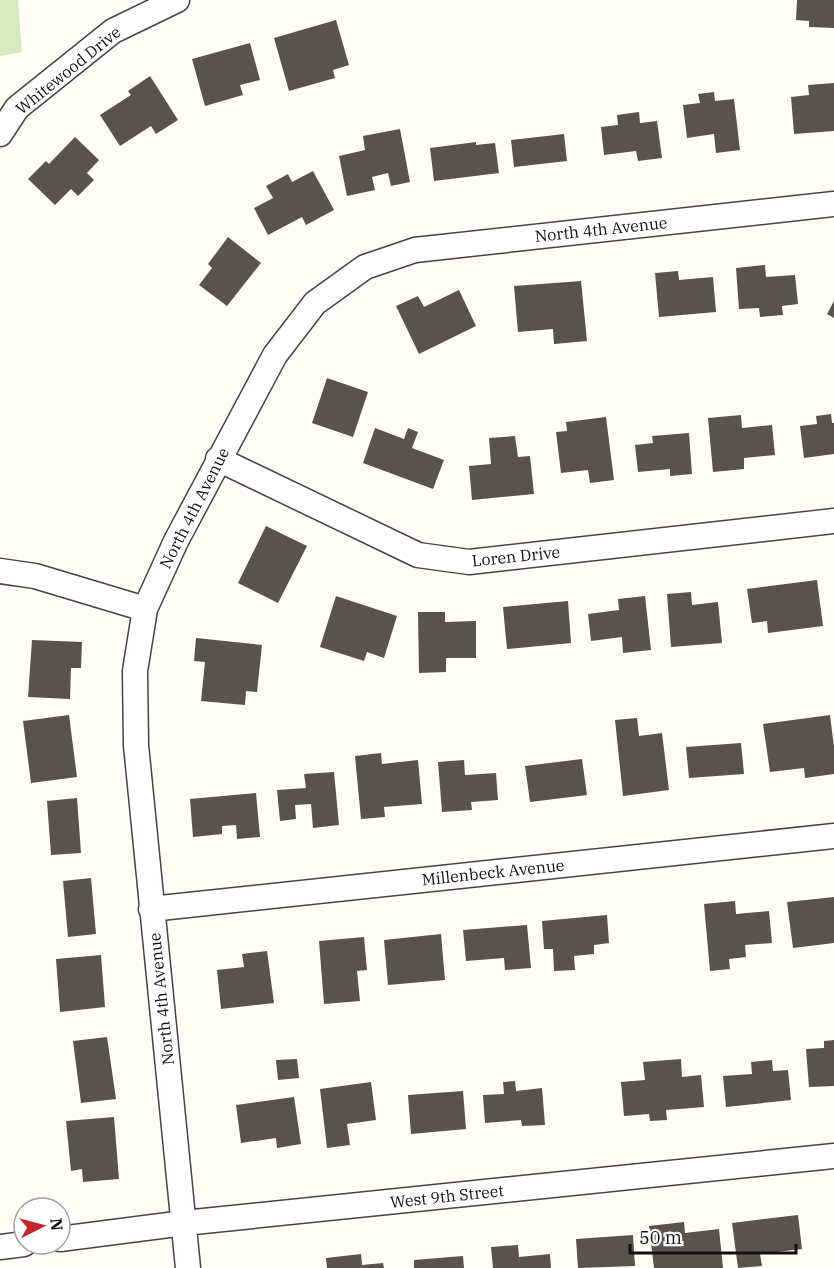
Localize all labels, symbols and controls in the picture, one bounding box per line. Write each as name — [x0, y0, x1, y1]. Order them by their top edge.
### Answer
street label: Whitewood Drive — [11, 22, 125, 118]
street label: North 4th Avenue — [534, 212, 668, 246]
street label: North 4th Avenue — [155, 444, 233, 572]
street label: Loren Drive — [471, 541, 561, 571]
street label: Millenbeck Avenue — [421, 855, 565, 889]
street label: North 4th Avenue — [144, 932, 178, 1066]
street label: West 9th Street — [389, 1180, 505, 1212]
north arrow — [12, 1196, 72, 1256]
text: N — [46, 1217, 68, 1232]
scale bar — [630, 1217, 796, 1255]
text: 50 m — [639, 1226, 682, 1249]

